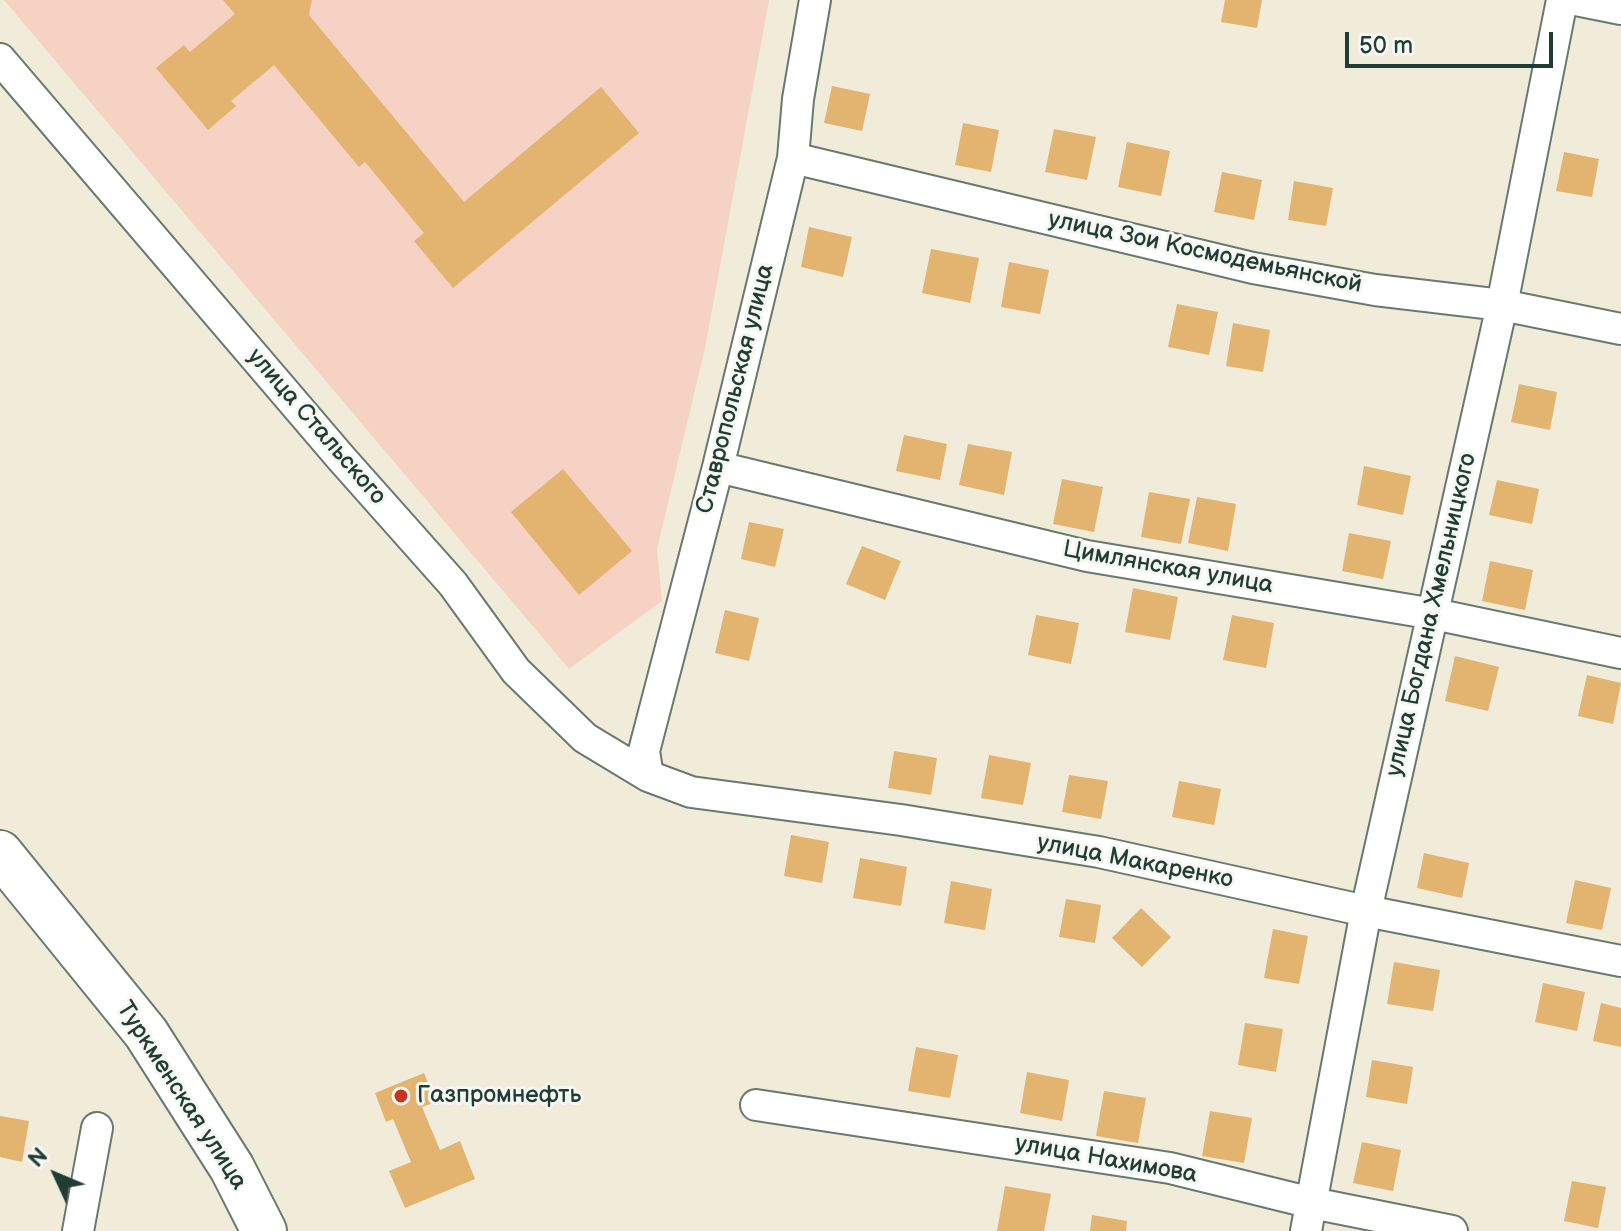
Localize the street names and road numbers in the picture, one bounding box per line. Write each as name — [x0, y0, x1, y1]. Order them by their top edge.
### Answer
street label: улица Зои Космодемьянской — [1046, 206, 1364, 300]
street label: Ставропольская улица — [691, 261, 781, 517]
street label: улица Стальского — [240, 343, 392, 511]
street label: улица Богдана Хмельницкого — [1381, 451, 1483, 779]
street label: Цимлянская улица — [1061, 535, 1275, 601]
street label: улица Макаренко — [1035, 829, 1235, 895]
street label: Туркменская улица — [109, 996, 253, 1196]
street label: улица Нахимова — [1013, 1130, 1199, 1190]

